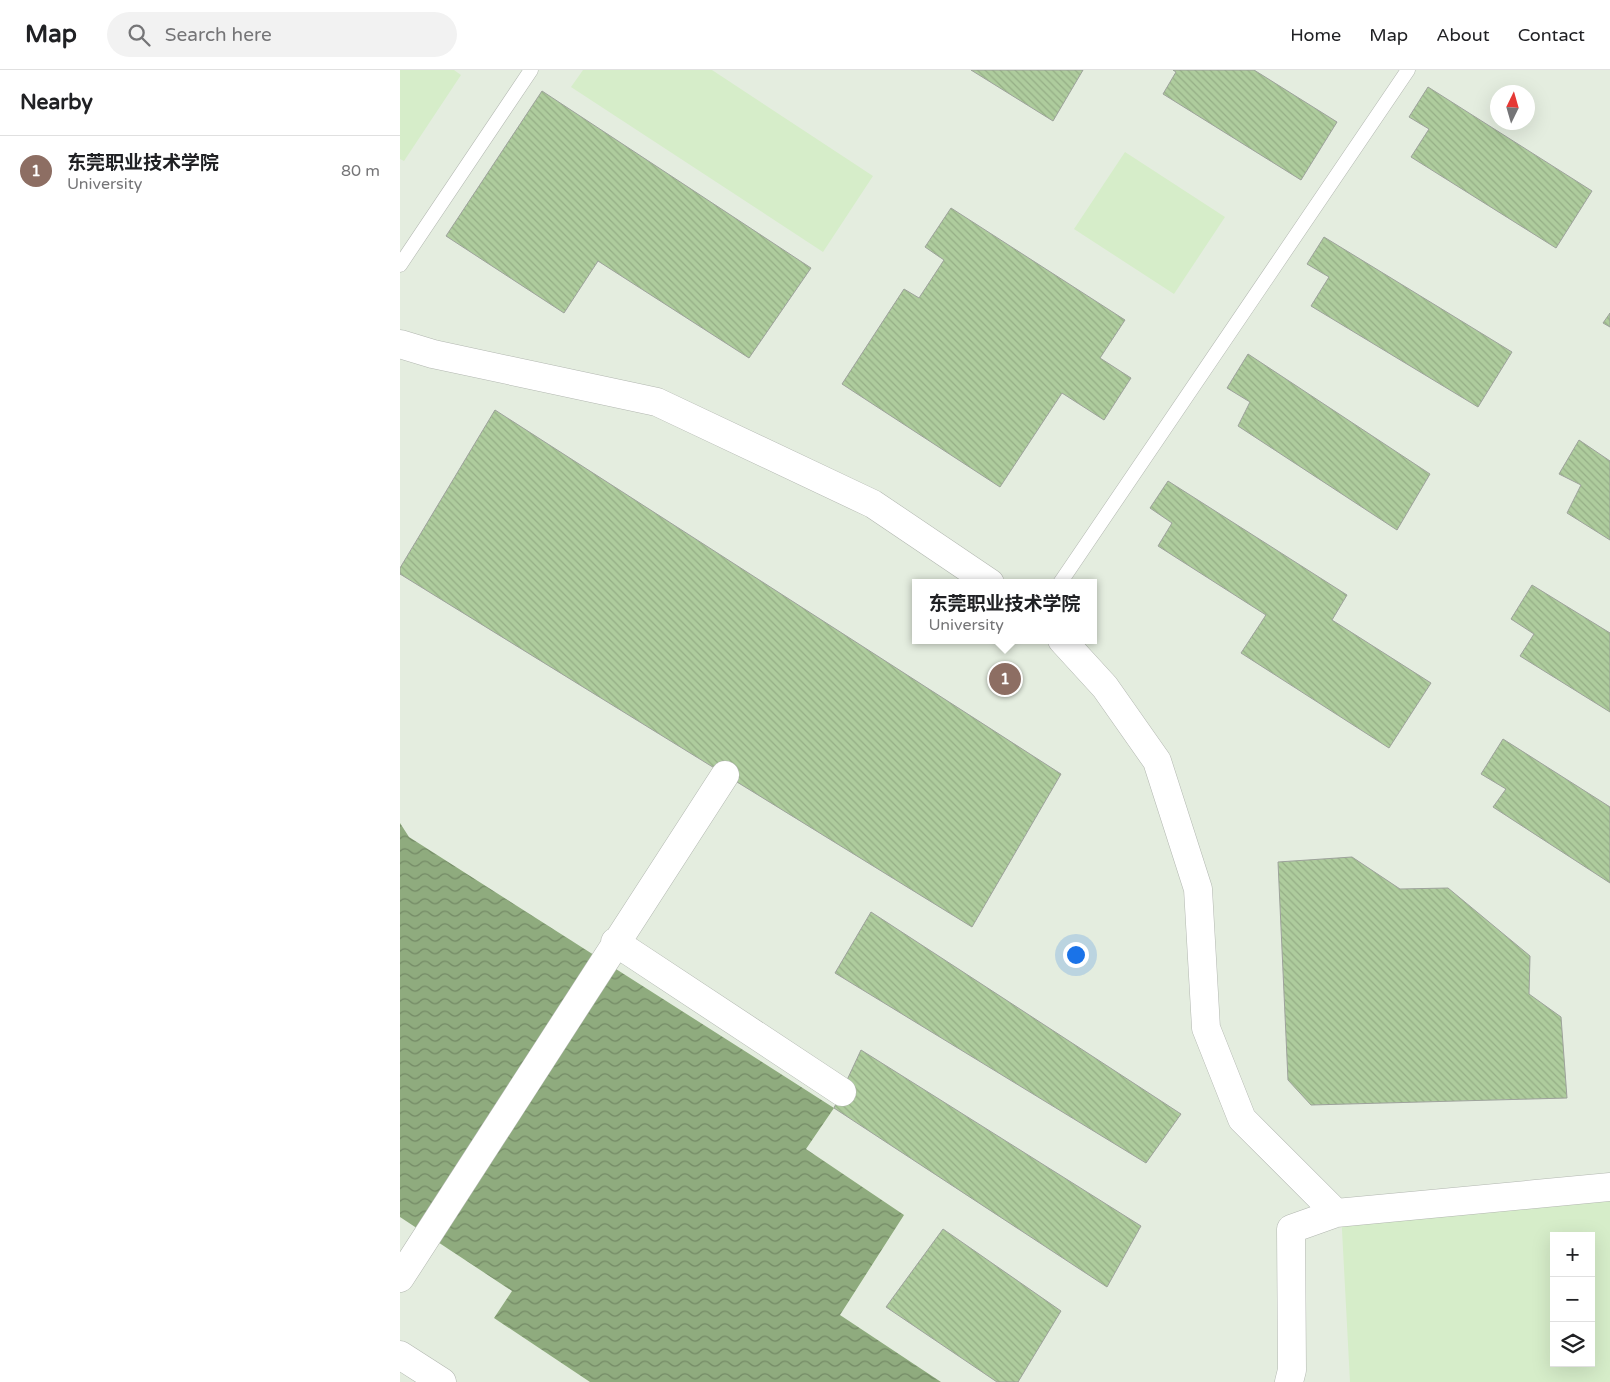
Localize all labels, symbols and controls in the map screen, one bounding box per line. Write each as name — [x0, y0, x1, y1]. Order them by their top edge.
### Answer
search box — [107, 12, 457, 57]
text: Map — [25, 20, 77, 49]
icon: search — [125, 21, 153, 49]
text: Search here — [165, 24, 272, 46]
text: Home — [1290, 24, 1341, 46]
text: Map — [1369, 24, 1408, 46]
text: About — [1436, 24, 1490, 46]
text: Contact — [1518, 24, 1585, 46]
north arrow — [1490, 85, 1535, 130]
text: Nearby — [20, 90, 93, 115]
text: 东莞职业技术学院 — [67, 152, 219, 174]
text: 1 — [31, 161, 41, 181]
text: 80 m — [341, 161, 380, 181]
text: University — [67, 174, 142, 194]
popup — [912, 579, 1097, 644]
text: 东莞职业技术学院 — [928, 593, 1081, 615]
text: University — [928, 615, 1004, 635]
pin: 1 — [989, 660, 1021, 698]
your location — [1063, 942, 1089, 968]
map controls — [1550, 1232, 1595, 1367]
button: + — [1550, 1232, 1595, 1277]
button: − — [1550, 1277, 1595, 1322]
button: layers — [1550, 1322, 1595, 1367]

